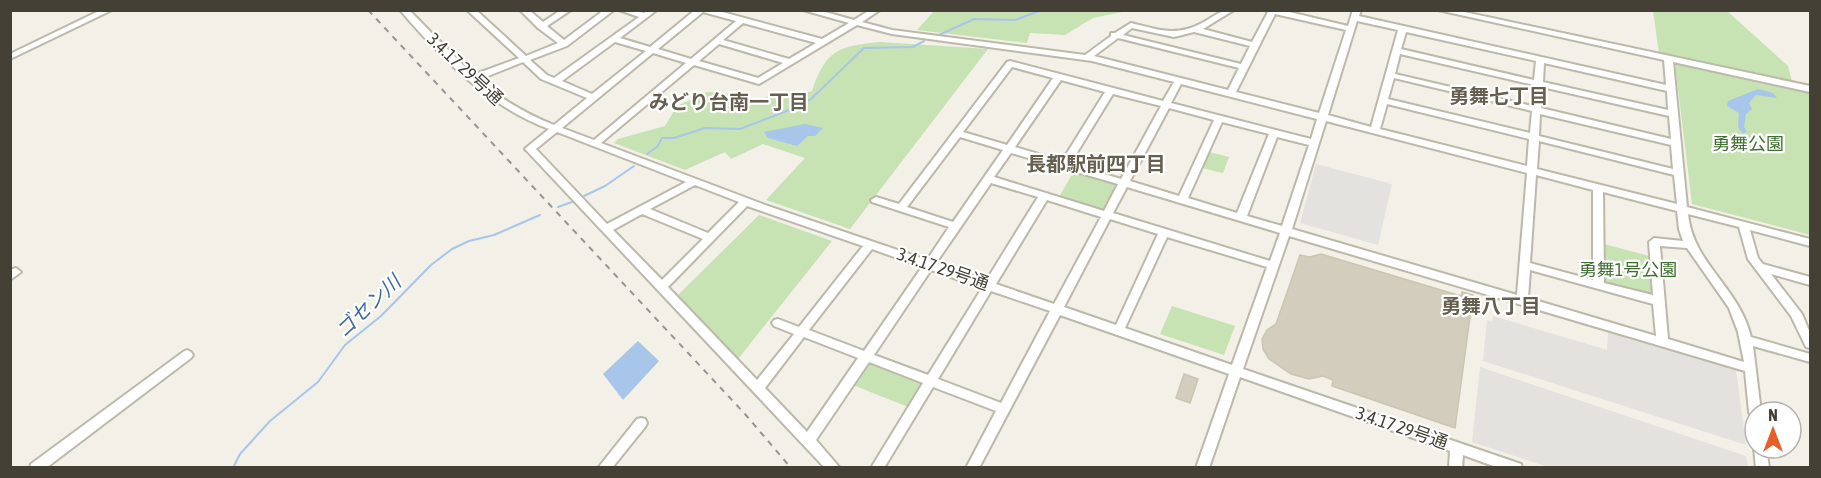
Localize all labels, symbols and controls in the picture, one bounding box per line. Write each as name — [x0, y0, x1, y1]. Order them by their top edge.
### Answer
street label: 3.4.17 29号通 — [423, 28, 507, 109]
district label: 勇舞七丁目 — [1449, 84, 1549, 107]
district label: みどり台南一丁目 — [649, 90, 809, 113]
park label: 勇舞公園 — [1712, 133, 1784, 154]
district label: 長都駅前四丁目 — [1026, 152, 1166, 175]
street label: 3.4.17 29号通 — [895, 243, 992, 294]
park label: 勇舞1号公園 — [1579, 259, 1677, 280]
water label: ゴセン川 — [331, 269, 406, 341]
district label: 勇舞八丁目 — [1441, 294, 1541, 317]
north arrow — [1743, 400, 1803, 460]
street label: 3.4.17 29号通 — [1354, 402, 1451, 453]
text: N — [1768, 406, 1778, 424]

